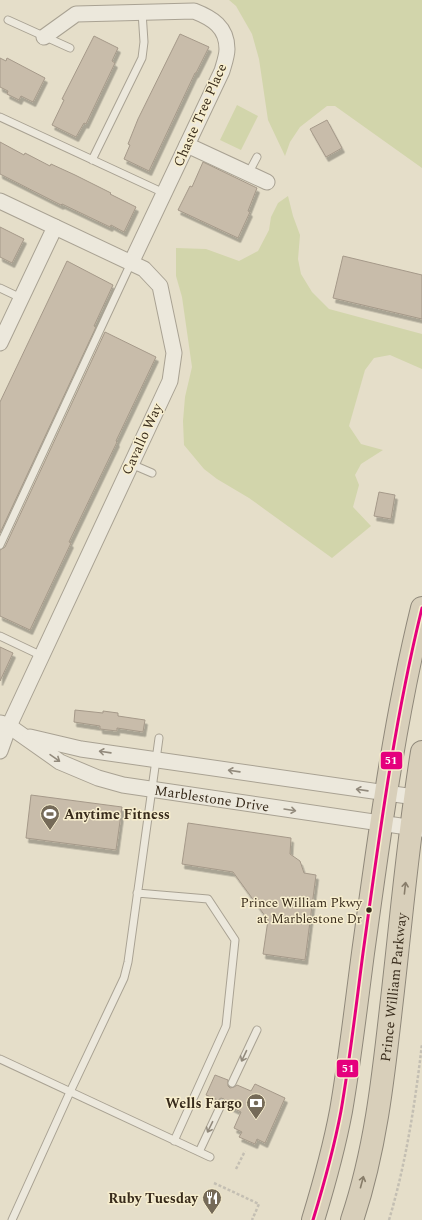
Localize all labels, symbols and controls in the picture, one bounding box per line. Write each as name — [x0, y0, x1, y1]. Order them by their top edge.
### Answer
street label: Chaste Tree Place — [168, 60, 232, 170]
street label: Cavallo Way — [116, 399, 168, 478]
one-way arrow — [99, 748, 112, 756]
line badge: 51 — [380, 751, 403, 770]
text: 51 — [385, 752, 397, 769]
one-way arrow — [49, 754, 60, 762]
one-way arrow — [228, 767, 241, 775]
street label: Marblestone Drive — [153, 779, 271, 817]
one-way arrow — [356, 786, 369, 794]
sports icon: Anytime Fitness — [39, 803, 61, 831]
place label: Anytime Fitness — [64, 804, 170, 825]
one-way arrow — [283, 806, 296, 814]
one-way arrow — [401, 882, 408, 895]
place label: Prince William Pkwy at Marblestone Dr — [241, 893, 363, 929]
marker: Prince William Pkwy at Marblestone Dr — [364, 905, 374, 915]
street label: Prince William Parkway — [374, 910, 412, 1063]
one-way arrow — [240, 1050, 247, 1062]
line badge: 51 — [336, 1059, 359, 1078]
text: 51 — [342, 1060, 354, 1077]
bank icon: Wells Fargo — [245, 1092, 267, 1120]
place label: Wells Fargo — [165, 1093, 242, 1114]
one-way arrow — [206, 1121, 213, 1133]
one-way arrow — [359, 1176, 367, 1189]
restaurant icon: Ruby Tuesday — [201, 1187, 223, 1215]
place label: Ruby Tuesday — [108, 1188, 199, 1209]

